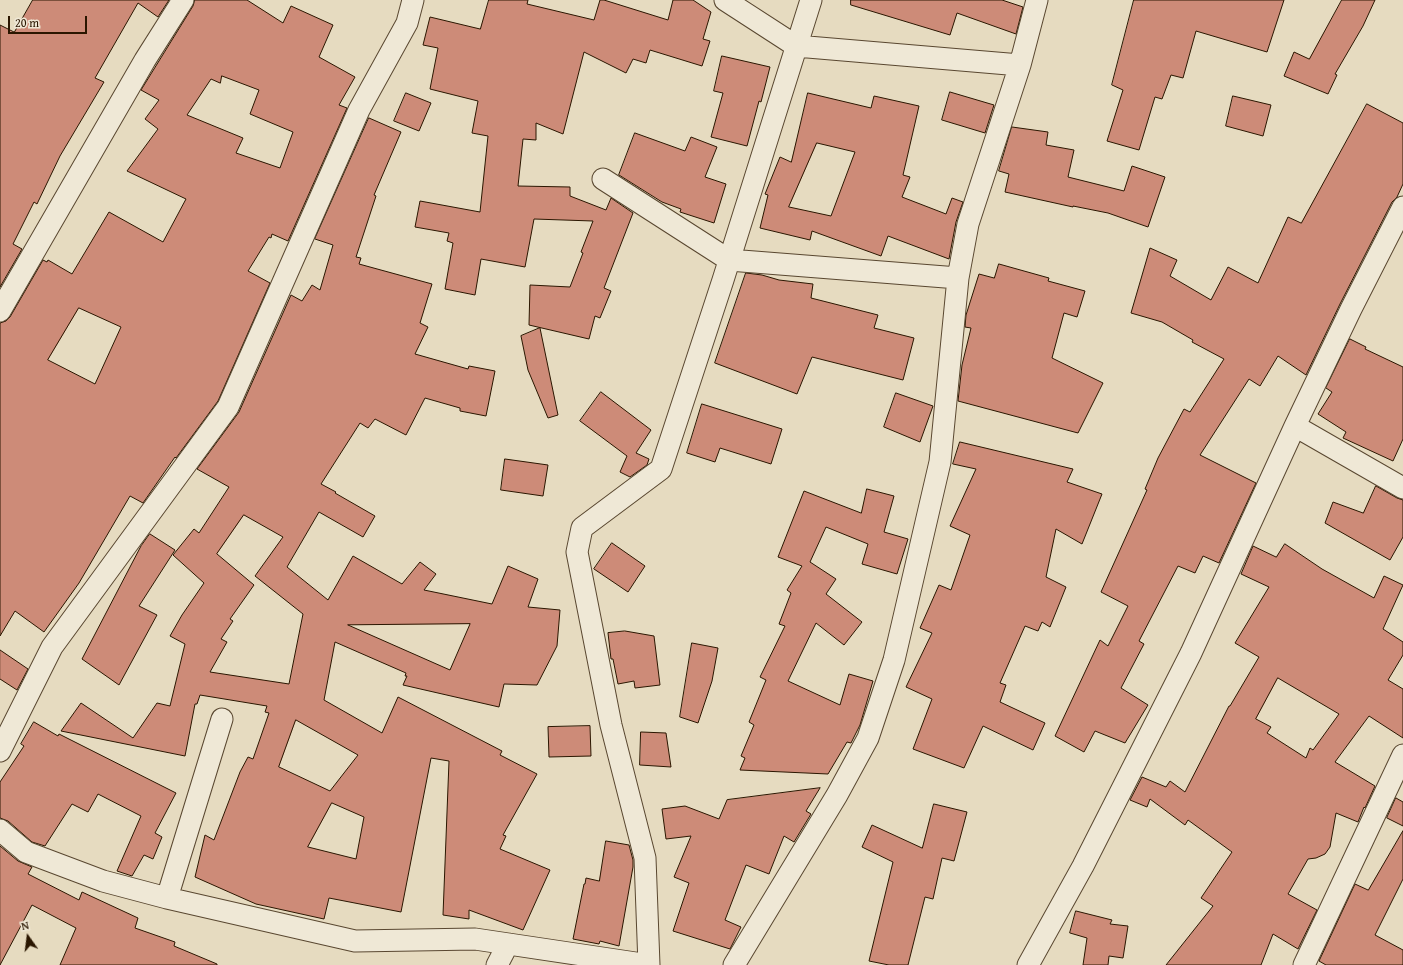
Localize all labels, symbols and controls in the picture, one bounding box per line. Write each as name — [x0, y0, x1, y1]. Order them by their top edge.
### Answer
scale bar — [10, 8, 89, 34]
text: 20 m — [15, 14, 39, 31]
north arrow — [8, 917, 48, 957]
text: N — [20, 917, 31, 934]

